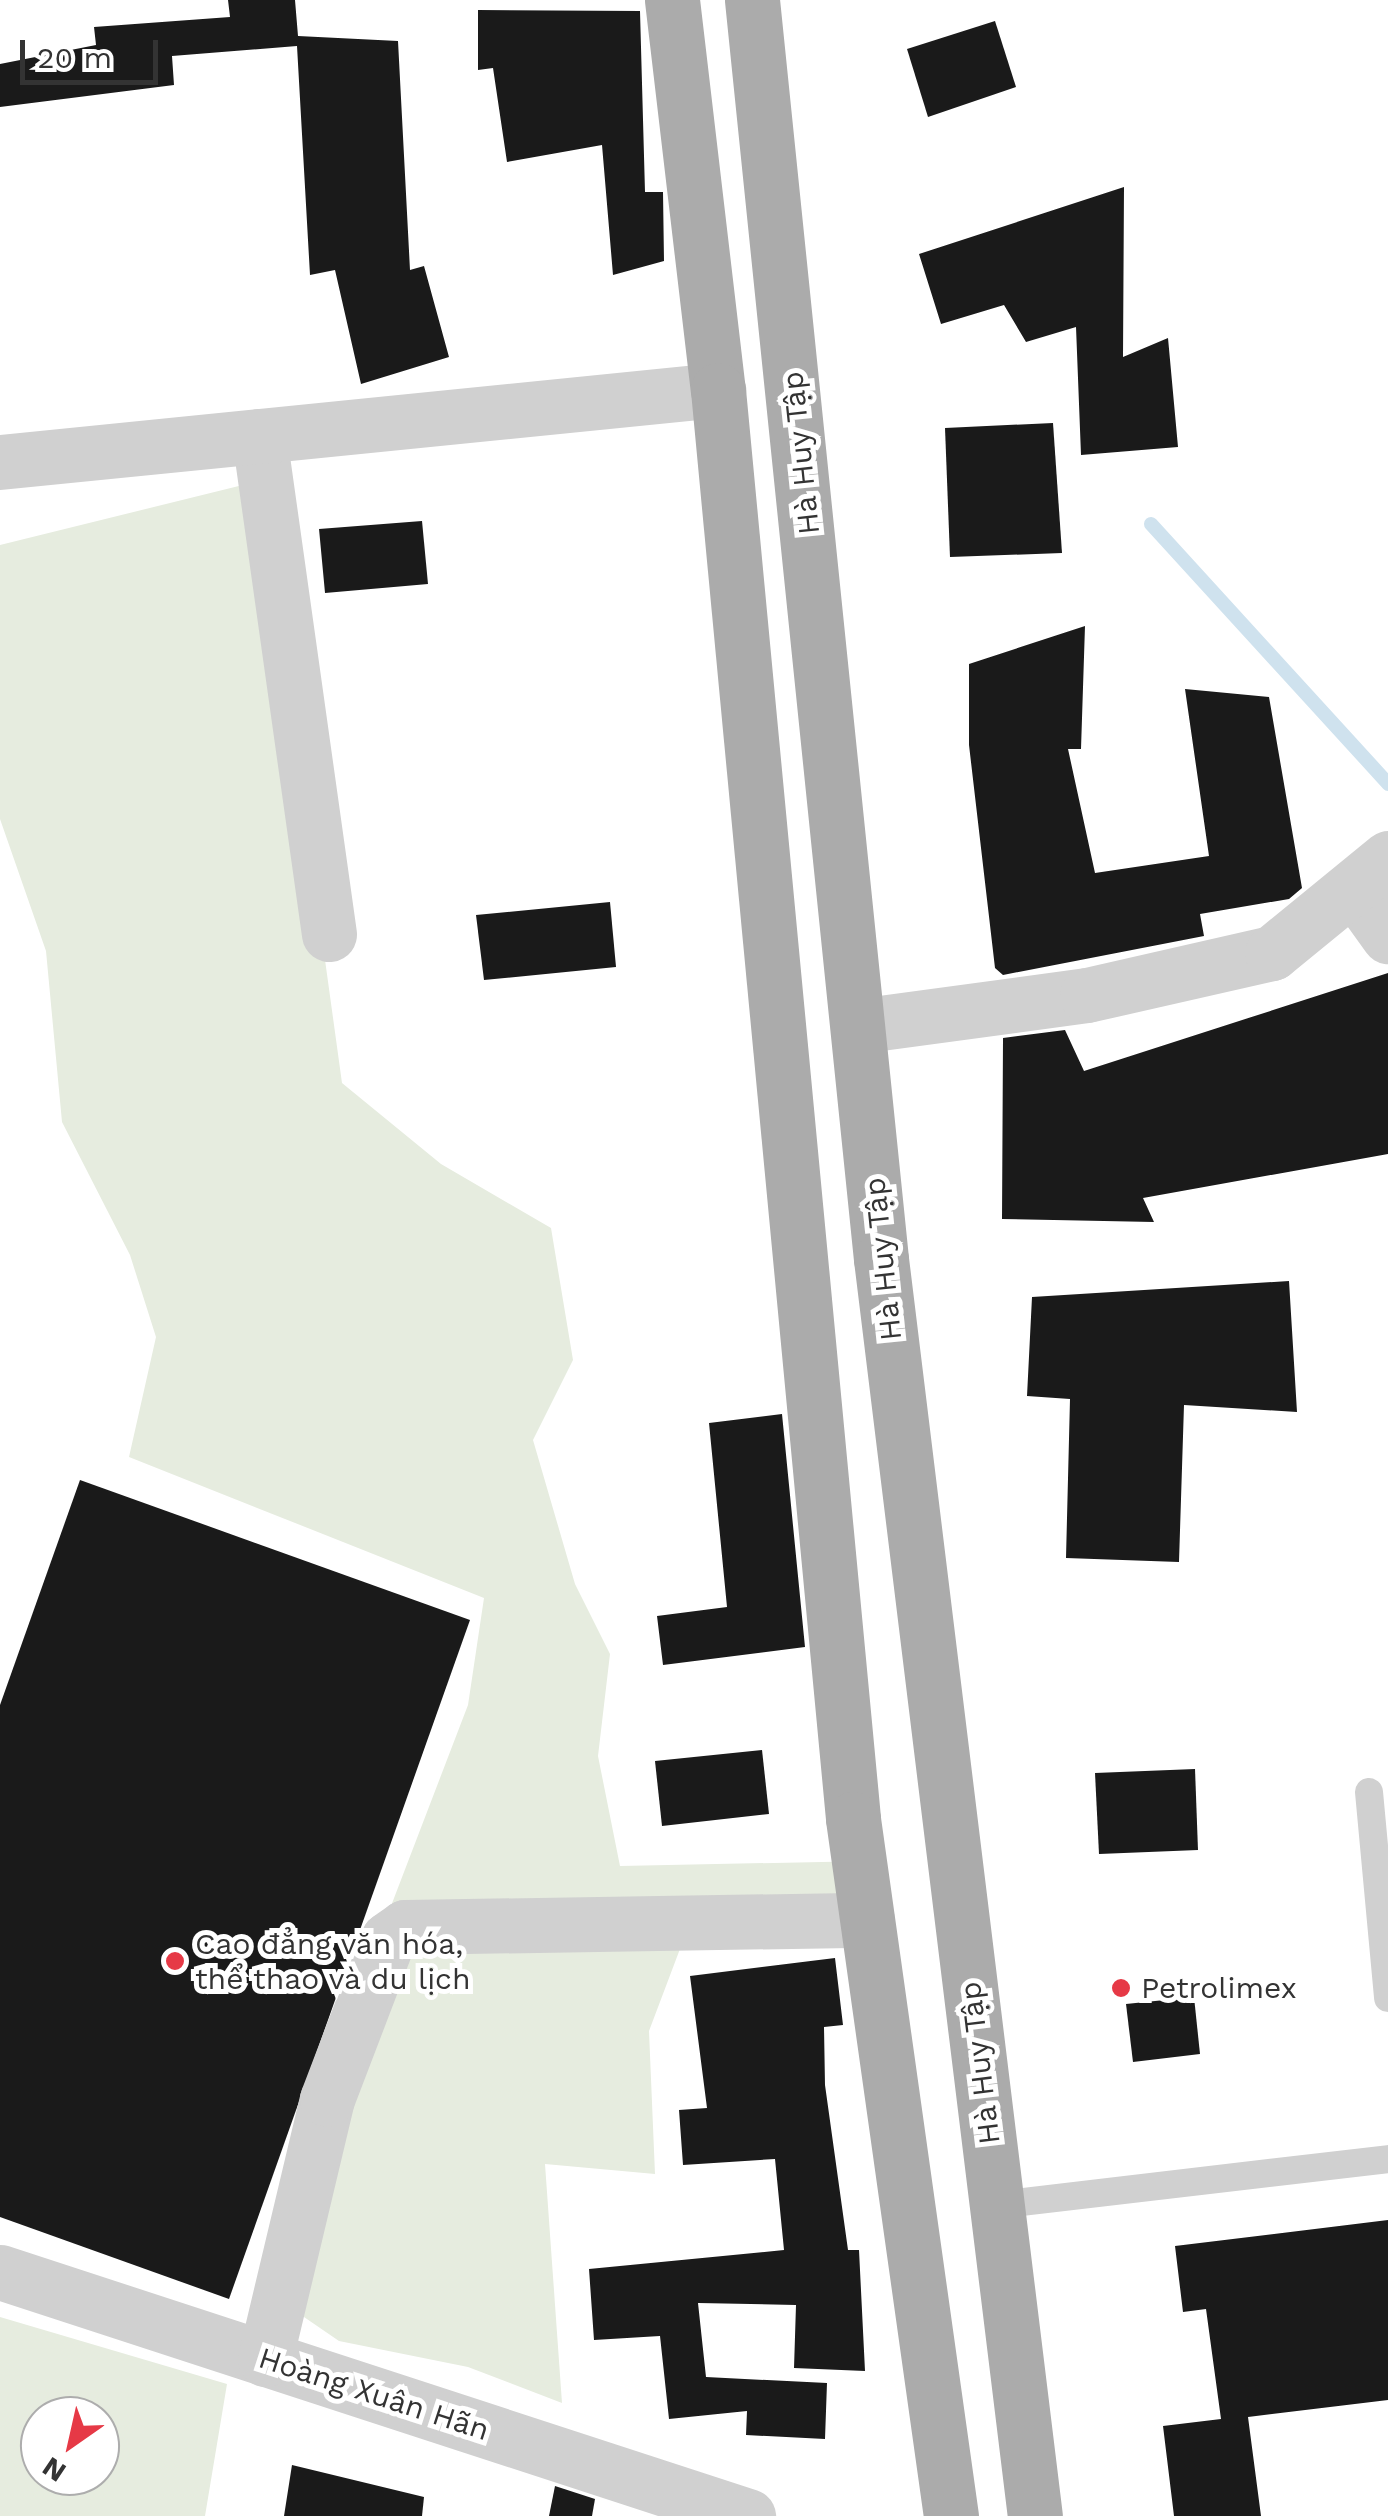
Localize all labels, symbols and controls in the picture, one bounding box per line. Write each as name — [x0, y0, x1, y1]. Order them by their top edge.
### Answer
scale bar — [25, 20, 162, 82]
text: 20 m — [37, 40, 112, 75]
street label: Hà Huy Tập — [774, 369, 828, 537]
street label: Hà Huy Tập — [856, 1175, 910, 1343]
place label: Cao đẳng văn hóa, thể thao và du lịch — [195, 1926, 473, 1996]
marker: Cao đẳng văn hóa, thể thao và du lịch — [164, 1950, 186, 1972]
place label: Petrolimex — [1141, 1970, 1297, 2006]
marker: Petrolimex — [1110, 1977, 1132, 1999]
street label: Hà Huy Tập — [952, 1978, 1008, 2148]
street label: Hoàng Xuân Hãn — [254, 2340, 494, 2448]
north arrow — [20, 2396, 120, 2496]
text: N — [36, 2450, 72, 2489]

